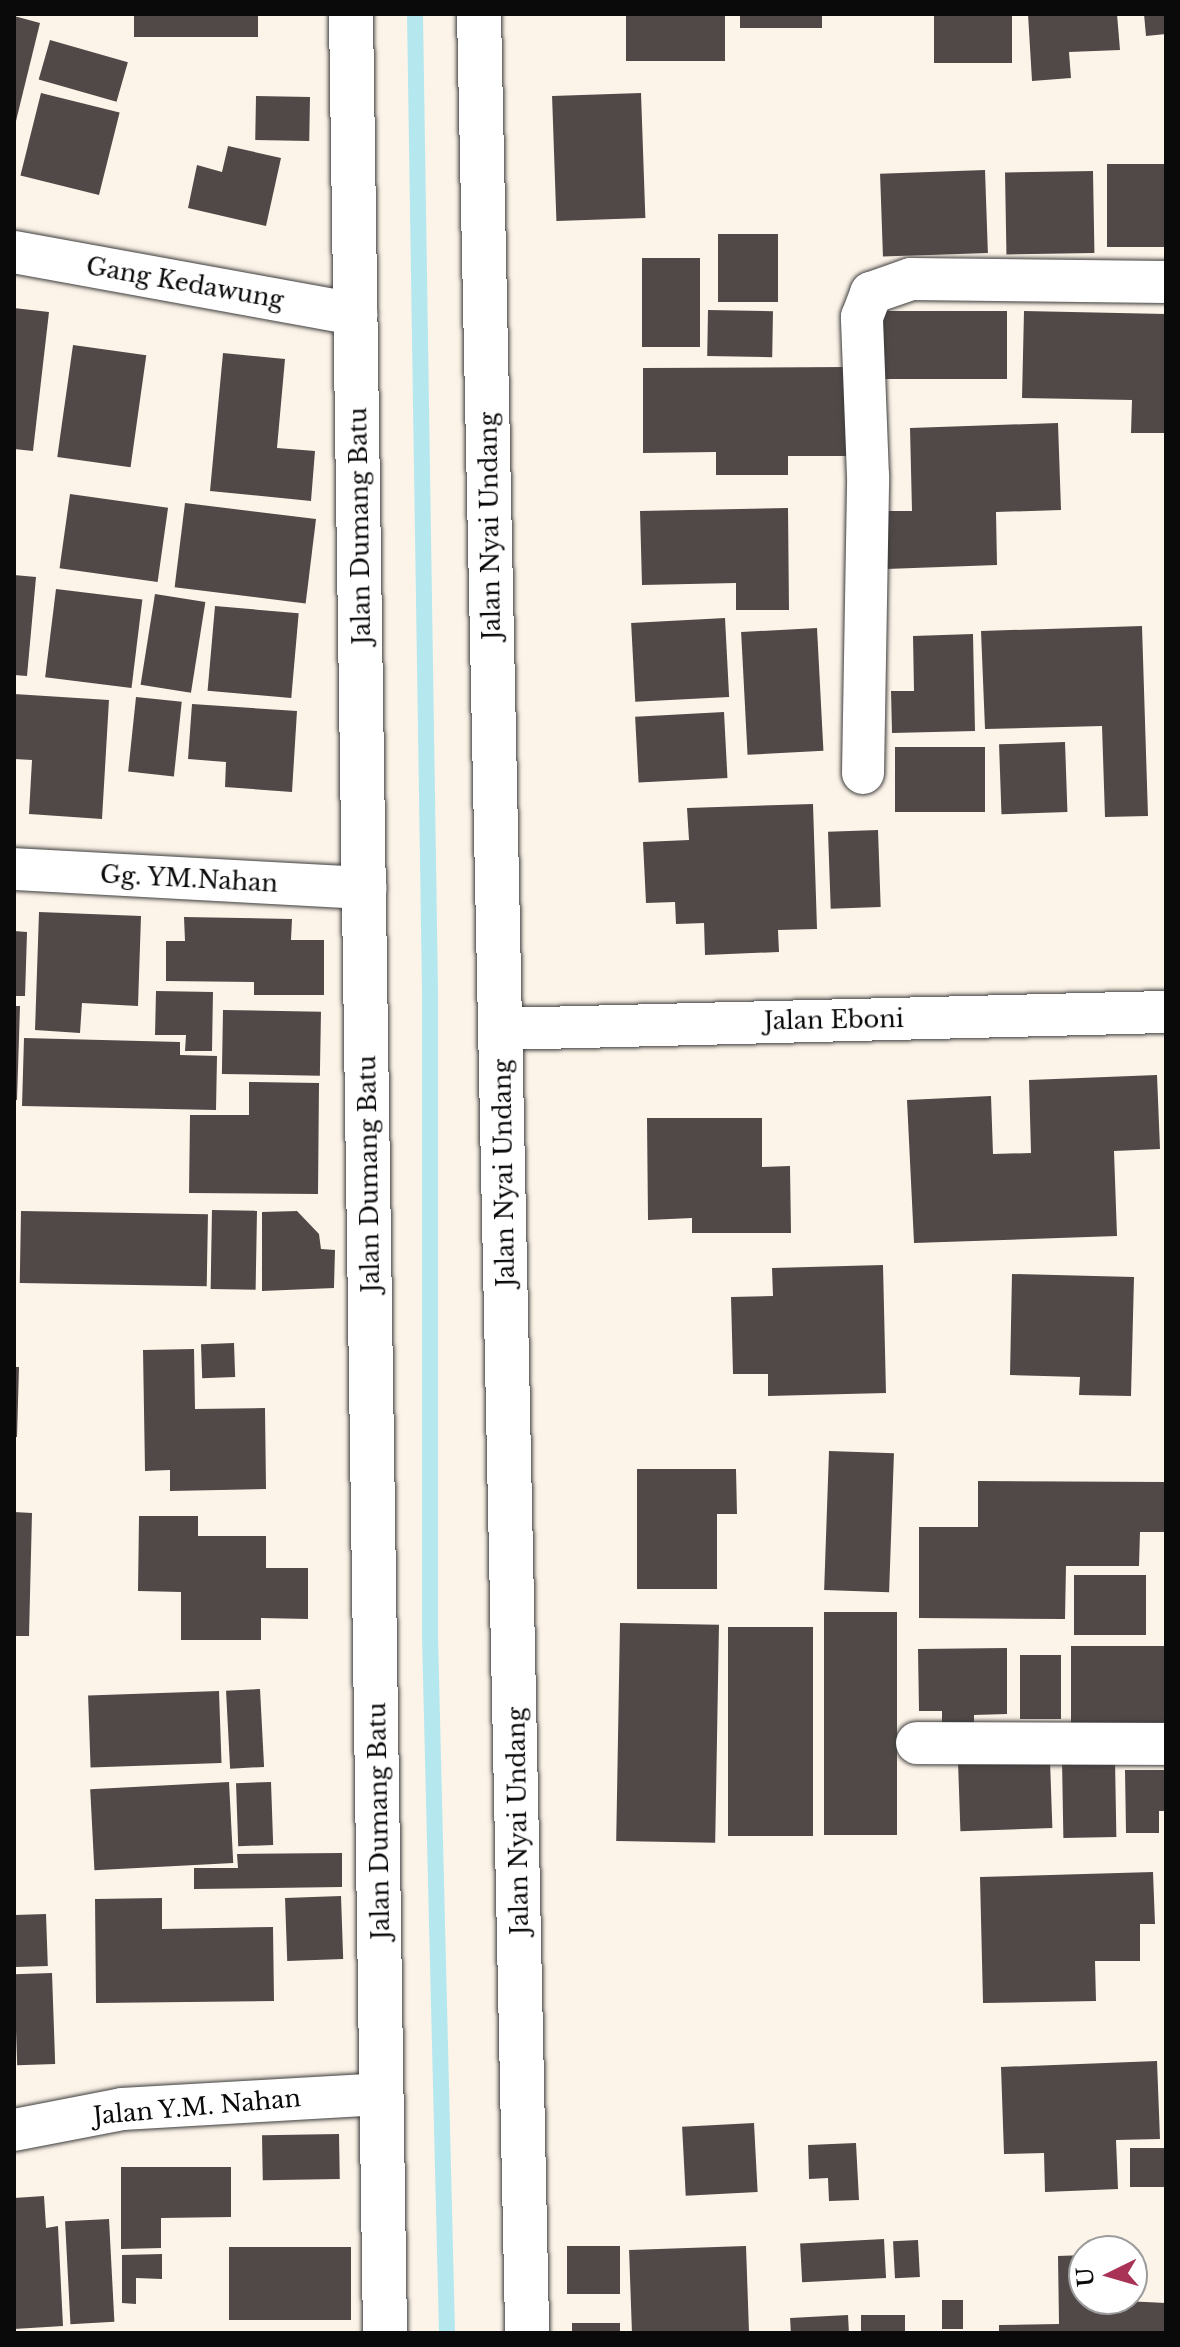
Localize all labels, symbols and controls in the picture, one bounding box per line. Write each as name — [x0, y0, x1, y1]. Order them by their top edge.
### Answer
street label: Gang Kedawung — [84, 251, 286, 315]
street label: Jalan Dumang Batu — [344, 407, 376, 645]
street label: Jalan Nyai Undang — [474, 412, 506, 640]
street label: Gg. YM.Nahan — [99, 860, 279, 898]
street label: Jalan Eboni — [764, 1004, 904, 1036]
street label: Jalan Dumang Batu — [353, 1055, 385, 1293]
street label: Jalan Nyai Undang — [488, 1059, 520, 1287]
street label: Jalan Dumang Batu — [363, 1702, 395, 1940]
street label: Jalan Nyai Undang — [502, 1707, 534, 1935]
street label: Jalan Y.M. Nahan — [92, 2084, 302, 2130]
north arrow — [1068, 2235, 1148, 2315]
text: U — [1071, 2266, 1100, 2288]

